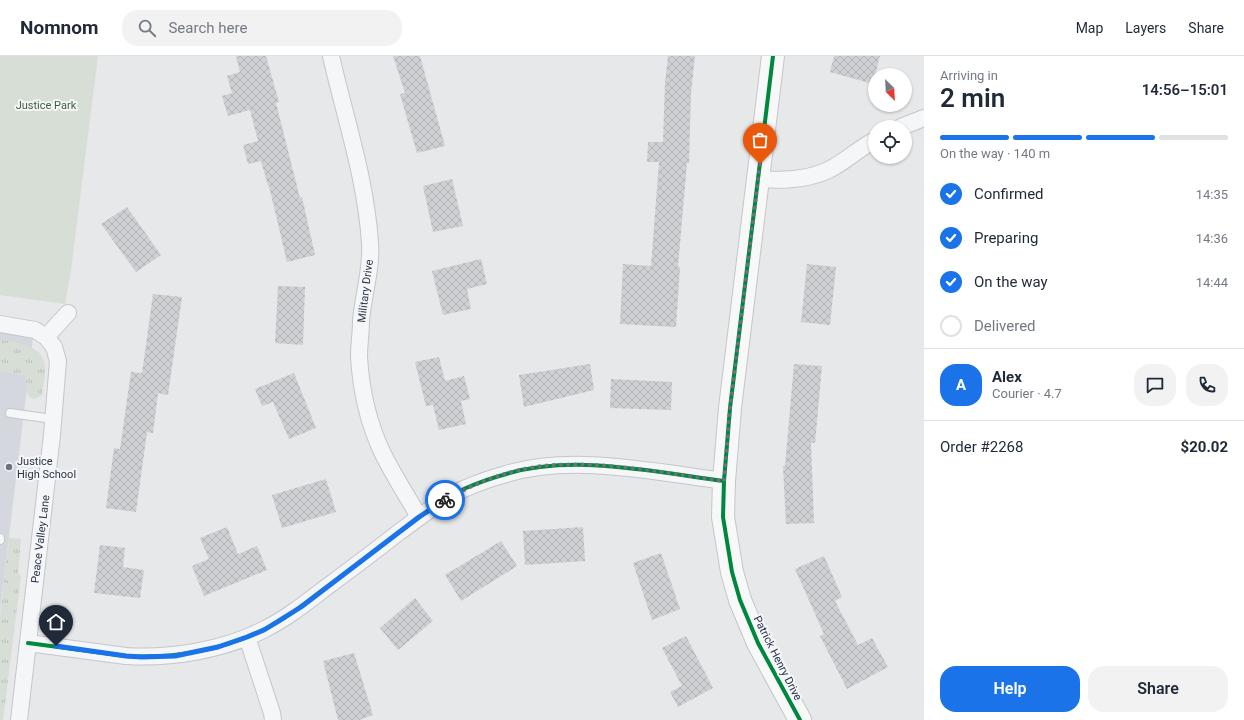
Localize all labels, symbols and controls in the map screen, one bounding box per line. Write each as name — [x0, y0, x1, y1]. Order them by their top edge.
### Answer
search box — [122, 10, 402, 46]
text: Nomnom — [20, 16, 98, 39]
icon: search — [136, 17, 158, 39]
text: Search here — [168, 19, 247, 37]
text: Map — [1076, 20, 1103, 36]
text: Layers — [1125, 20, 1166, 36]
text: Share — [1188, 20, 1224, 36]
north arrow — [868, 68, 912, 112]
map controls — [868, 68, 912, 164]
text: Arriving in — [940, 68, 998, 83]
text: 14:56–15:01 — [1142, 81, 1228, 99]
text: 2 min — [940, 83, 1005, 113]
park label: Justice Park — [16, 99, 77, 112]
button: locate — [868, 120, 912, 164]
pin — [743, 123, 777, 164]
icon: bag — [749, 129, 771, 151]
text: On the way · 140 m — [940, 146, 1050, 161]
icon: check — [940, 183, 962, 205]
text: Confirmed — [974, 185, 1044, 203]
text: 14:35 — [1196, 187, 1228, 202]
icon: check — [940, 227, 962, 249]
text: Preparing — [974, 229, 1038, 247]
text: 14:36 — [1196, 231, 1228, 246]
street label: Military Drive — [355, 259, 376, 323]
icon: check — [940, 271, 962, 293]
text: On the way — [974, 273, 1048, 291]
text: 14:44 — [1196, 275, 1228, 290]
text: Delivered — [974, 317, 1036, 335]
button: chat — [1134, 364, 1176, 406]
button: phone — [1186, 364, 1228, 406]
text: Alex — [992, 368, 1022, 386]
text: A — [956, 376, 966, 394]
text: Courier · 4.7 — [992, 386, 1062, 401]
text: Order #2268 — [940, 438, 1023, 456]
text: $20.02 — [1181, 438, 1228, 456]
place label: Justice High School — [17, 455, 76, 481]
marker: Justice High School — [4, 462, 14, 472]
courier — [425, 480, 465, 520]
icon: bike — [434, 489, 456, 511]
street label: Peace Valley Lane — [29, 494, 52, 584]
pin — [39, 605, 73, 646]
icon: home — [45, 611, 67, 633]
street label: Patrick Henry Drive — [751, 614, 805, 703]
button: Help — [940, 666, 1080, 712]
button: Share — [1088, 666, 1228, 712]

